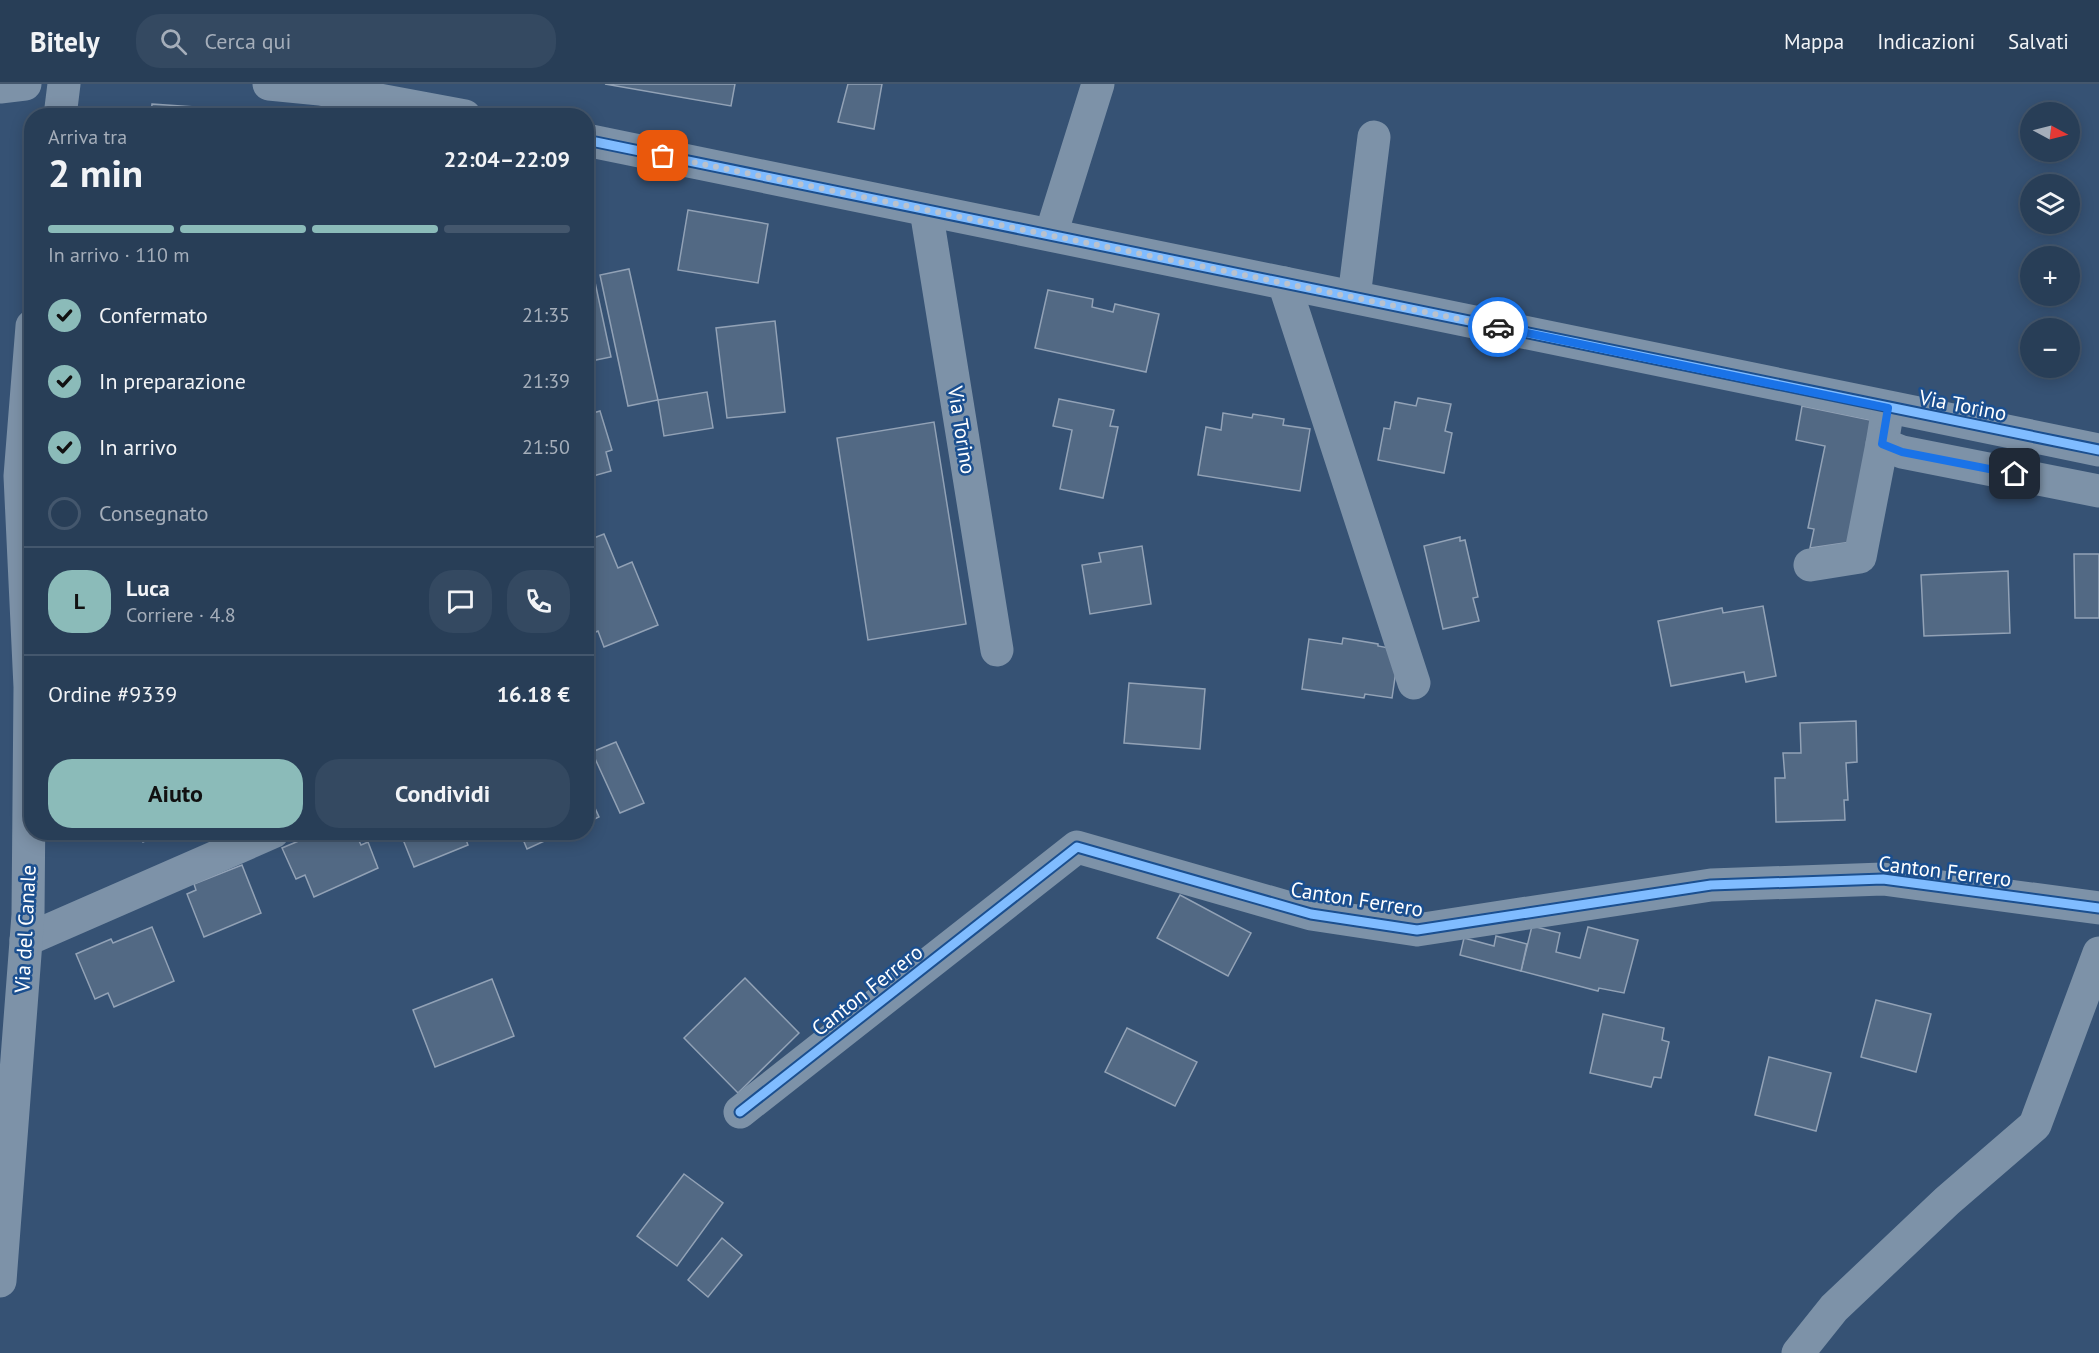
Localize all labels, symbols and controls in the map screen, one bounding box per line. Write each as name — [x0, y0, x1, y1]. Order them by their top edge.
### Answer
search box — [136, 14, 556, 68]
text: Bitely — [30, 23, 100, 60]
icon: search — [157, 25, 190, 58]
text: Cerca qui — [205, 27, 291, 55]
text: Mappa — [1784, 28, 1844, 55]
text: Indicazioni — [1877, 28, 1975, 55]
text: Salvati — [2008, 28, 2069, 55]
north arrow — [2020, 102, 2080, 162]
map controls — [2020, 102, 2080, 378]
text: Arriva tra — [48, 124, 127, 150]
pin — [637, 130, 688, 181]
icon: bag — [646, 139, 679, 172]
text: 22:04–22:09 — [444, 145, 570, 173]
text: 2 min — [48, 147, 143, 198]
button: layers — [2020, 174, 2080, 234]
text: In arrivo · 110 m — [48, 242, 189, 268]
button: + — [2020, 246, 2080, 306]
courier — [1468, 297, 1528, 357]
icon: check — [48, 299, 81, 332]
text: Confermato — [99, 301, 208, 329]
text: 21:35 — [522, 302, 570, 328]
icon: car — [1482, 311, 1515, 344]
button: − — [2020, 318, 2080, 378]
icon: check — [48, 365, 81, 398]
text: In preparazione — [99, 367, 246, 395]
text: 21:39 — [522, 368, 570, 394]
street label: Via Torino — [942, 383, 982, 476]
street label: Via Torino — [1916, 383, 2009, 427]
icon: check — [48, 431, 81, 464]
text: In arrivo — [99, 433, 177, 461]
text: 21:50 — [522, 434, 570, 460]
pin — [1989, 448, 2040, 499]
icon: home — [1998, 457, 2031, 490]
text: Consegnato — [99, 499, 209, 527]
button: chat — [429, 570, 492, 633]
button: phone — [507, 570, 570, 633]
text: Luca — [126, 574, 170, 602]
text: L — [74, 587, 85, 615]
text: Corriere · 4.8 — [126, 602, 236, 628]
text: Ordine #9339 — [48, 680, 177, 708]
text: 16.18 € — [497, 680, 570, 708]
button: Aiuto — [48, 759, 303, 828]
button: Condividi — [315, 759, 570, 828]
street label: Canton Ferrero — [1877, 849, 2013, 893]
street label: Via del Canale — [8, 864, 42, 995]
street label: Canton Ferrero — [1289, 875, 1425, 923]
street label: Canton Ferrero — [806, 938, 928, 1042]

